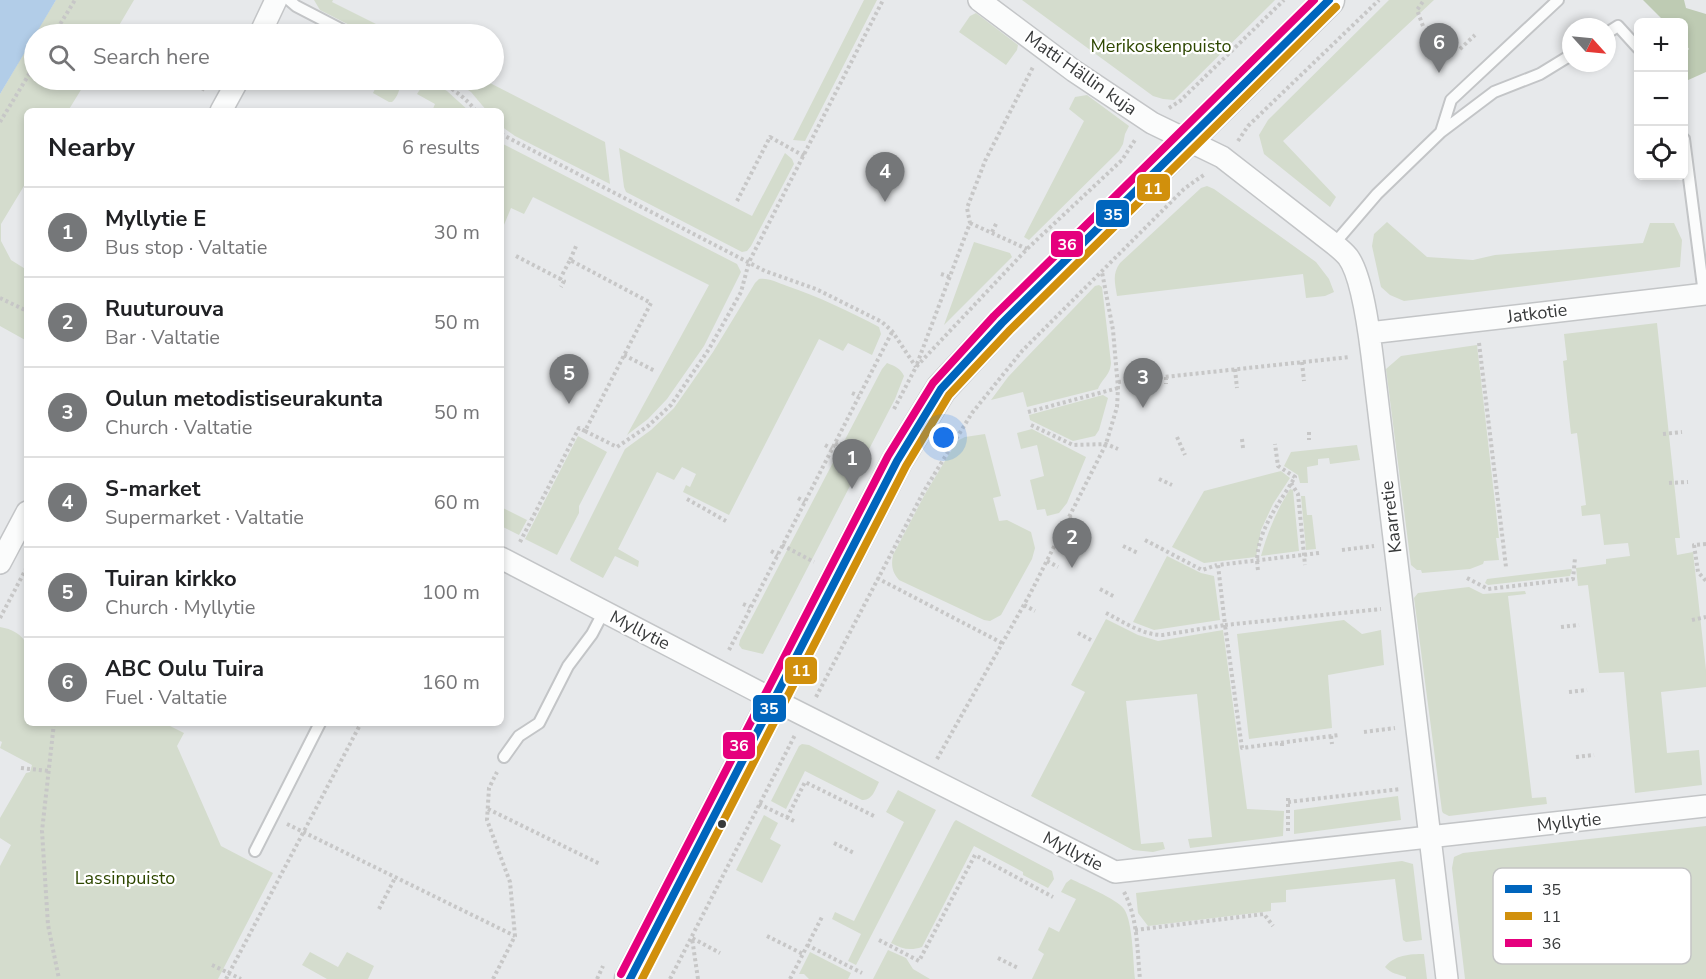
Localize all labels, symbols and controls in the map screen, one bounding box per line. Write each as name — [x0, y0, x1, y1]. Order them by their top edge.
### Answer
north arrow — [1562, 18, 1616, 72]
map controls — [1634, 18, 1688, 180]
button: + — [1634, 18, 1688, 72]
pin: 6 — [1420, 23, 1458, 73]
search box — [24, 24, 504, 90]
street label: Matti Hällin kuja — [1020, 25, 1142, 121]
park label: Merikoskenpuisto — [1090, 34, 1232, 58]
icon: search — [45, 41, 78, 74]
text: Search here — [93, 42, 210, 72]
button: − — [1634, 72, 1688, 126]
button: locate — [1634, 126, 1688, 180]
text: Nearby — [48, 130, 135, 165]
text: 6 results — [402, 134, 480, 161]
pin: 4 — [866, 152, 904, 202]
line badge: 11 — [1136, 173, 1171, 202]
text: 11 — [1143, 178, 1163, 200]
line badge: 35 — [1095, 199, 1130, 228]
text: Myllytie E — [105, 204, 206, 234]
text: 35 — [1103, 204, 1123, 226]
text: 1 — [62, 219, 74, 246]
text: 30 m — [434, 219, 480, 246]
line badge: 36 — [1050, 230, 1084, 258]
text: Bus stop · Valtatie — [105, 234, 267, 261]
text: 36 — [1057, 234, 1077, 256]
text: Ruuturouva — [105, 294, 224, 324]
street label: Jatkotie — [1505, 297, 1568, 329]
text: 2 — [62, 309, 74, 336]
text: 50 m — [434, 309, 480, 336]
text: Bar · Valtatie — [105, 324, 220, 351]
pin: 5 — [550, 354, 588, 404]
pin: 3 — [1124, 358, 1162, 408]
text: Oulun metodistiseurakunta — [105, 384, 383, 414]
text: 3 — [62, 399, 74, 426]
text: 50 m — [434, 399, 480, 426]
text: Church · Valtatie — [105, 414, 252, 441]
your location — [929, 423, 958, 452]
pin: 1 — [832, 440, 872, 489]
text: S-market — [105, 474, 200, 504]
street label: Kaarretie — [1375, 479, 1407, 555]
text: 4 — [62, 489, 74, 516]
text: 60 m — [434, 489, 480, 516]
text: Supermarket · Valtatie — [105, 504, 304, 531]
pin: 2 — [1052, 518, 1092, 568]
text: Tuiran kirkko — [105, 564, 237, 594]
text: 5 — [62, 579, 74, 606]
text: 100 m — [422, 579, 480, 606]
text: Church · Myllytie — [105, 594, 255, 621]
street label: Myllytie — [606, 605, 674, 655]
text: ABC Oulu Tuira — [105, 654, 264, 684]
line badge: 11 — [784, 656, 818, 685]
text: 11 — [791, 660, 811, 682]
text: 6 — [62, 669, 74, 696]
text: 160 m — [422, 669, 480, 696]
text: Fuel · Valtatie — [105, 684, 227, 711]
line badge: 35 — [752, 694, 787, 723]
text: 35 — [759, 698, 779, 720]
line badge: 36 — [722, 731, 756, 760]
text: 36 — [729, 735, 749, 757]
street label: Myllytie — [1536, 807, 1602, 837]
unlabelled marker — [716, 818, 728, 830]
street label: Myllytie — [1039, 826, 1107, 876]
park label: Lassinpuisto — [75, 866, 175, 890]
legend — [1493, 868, 1691, 964]
text: 35 — [1542, 879, 1561, 901]
text: 11 — [1542, 906, 1561, 928]
text: 36 — [1542, 933, 1561, 955]

